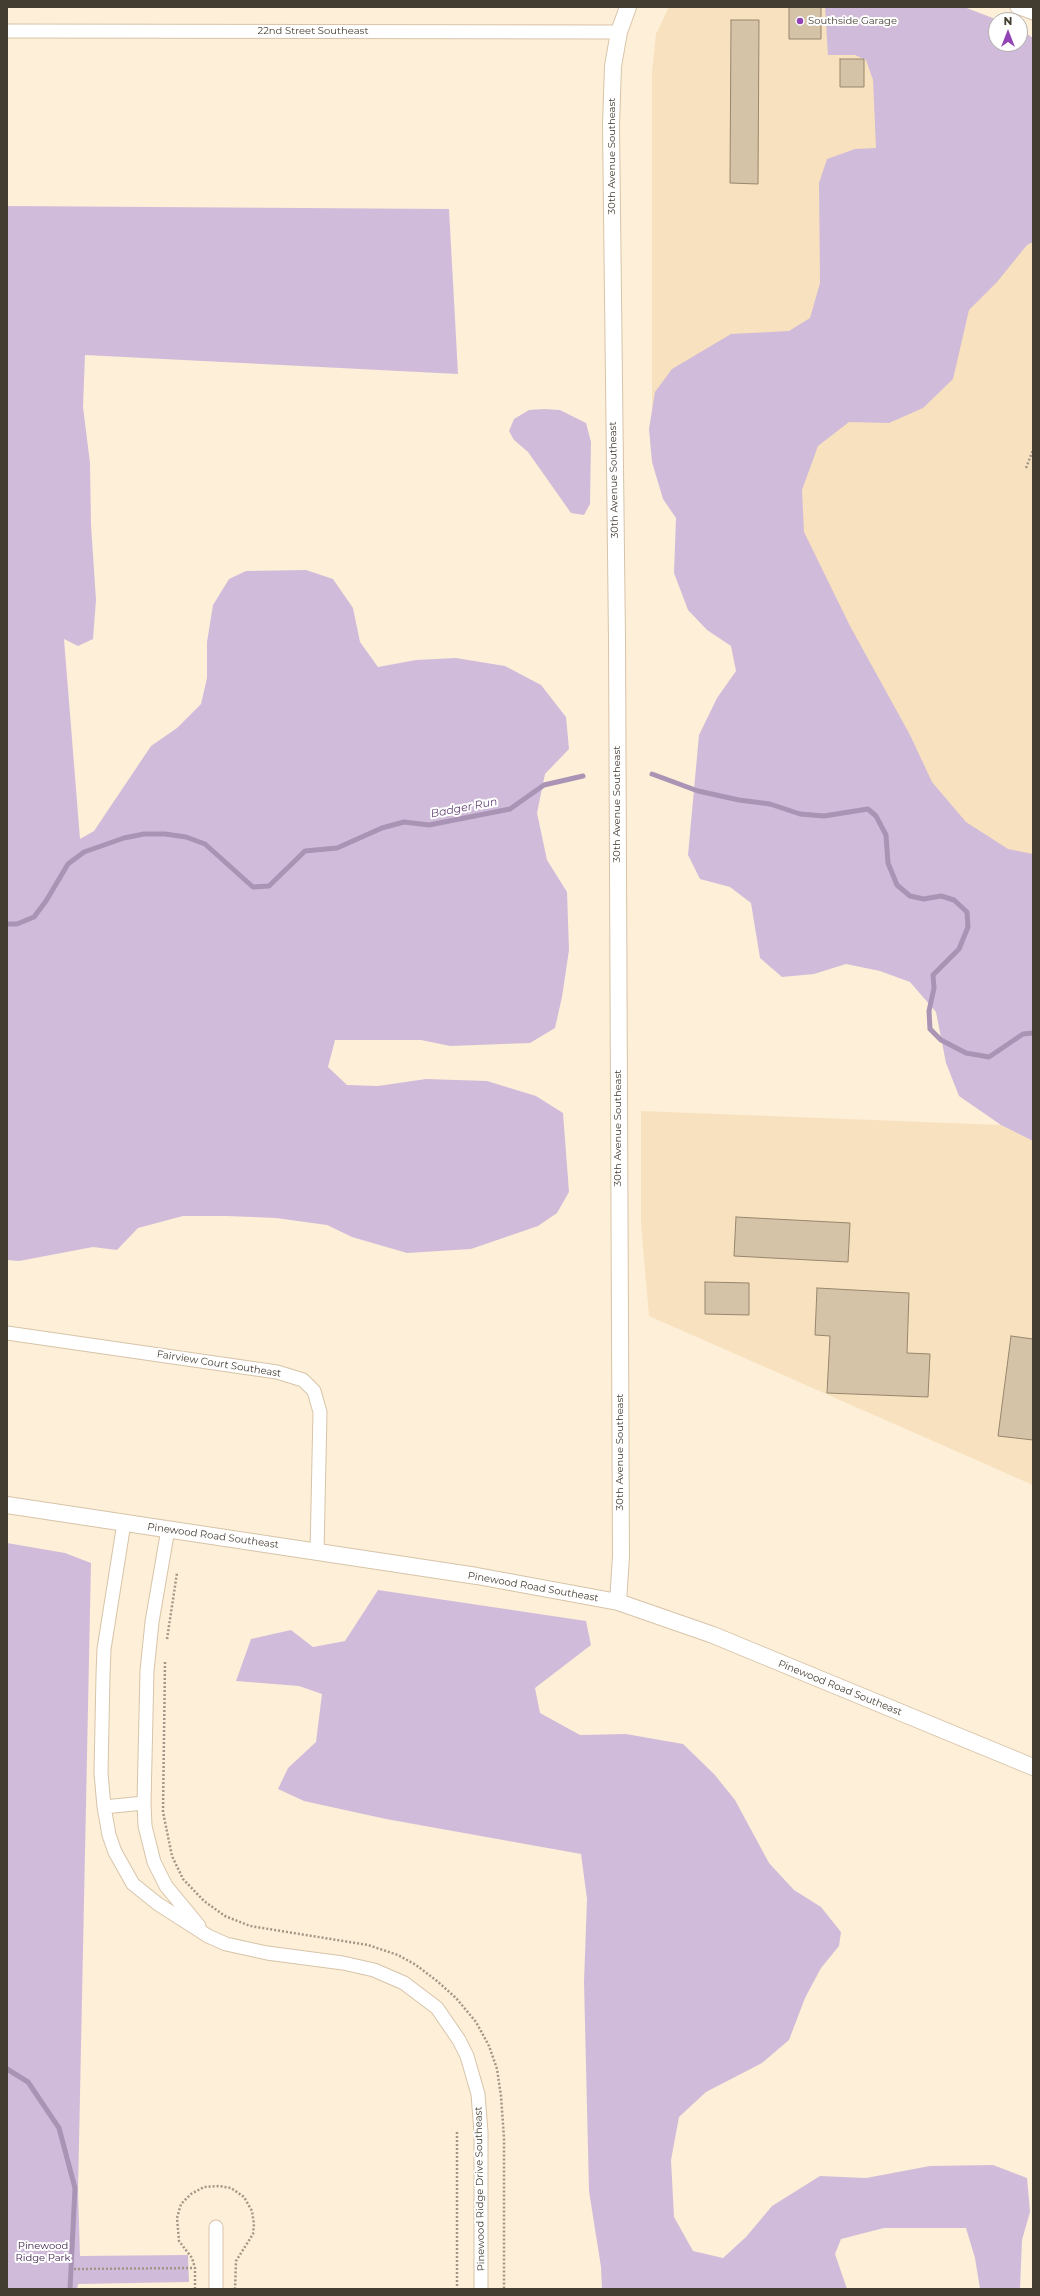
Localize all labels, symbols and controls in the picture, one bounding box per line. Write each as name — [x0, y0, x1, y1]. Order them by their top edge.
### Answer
north arrow — [988, 12, 1028, 52]
text: N — [1004, 14, 1012, 28]
place label: Southside Garage — [808, 15, 897, 27]
marker: Southside Garage — [795, 16, 805, 26]
street label: 22nd Street Southeast — [257, 25, 369, 37]
street label: 30th Avenue Southeast — [606, 98, 618, 214]
street label: 30th Avenue Southeast — [607, 421, 621, 539]
street label: 30th Avenue Southeast — [611, 746, 623, 862]
water label: Badger Run — [430, 795, 498, 821]
street label: 30th Avenue Southeast — [612, 1070, 624, 1186]
street label: Fairview Court Southeast — [156, 1348, 282, 1380]
street label: 30th Avenue Southeast — [614, 1394, 626, 1510]
street label: Pinewood Road Southeast — [147, 1521, 279, 1551]
street label: Pinewood Road Southeast — [467, 1570, 599, 1604]
street label: Pinewood Road Southeast — [776, 1658, 904, 1718]
street label: Pinewood Ridge Drive Southeast — [473, 2106, 487, 2272]
park label: Pinewood Ridge Park — [15, 2240, 71, 2264]

